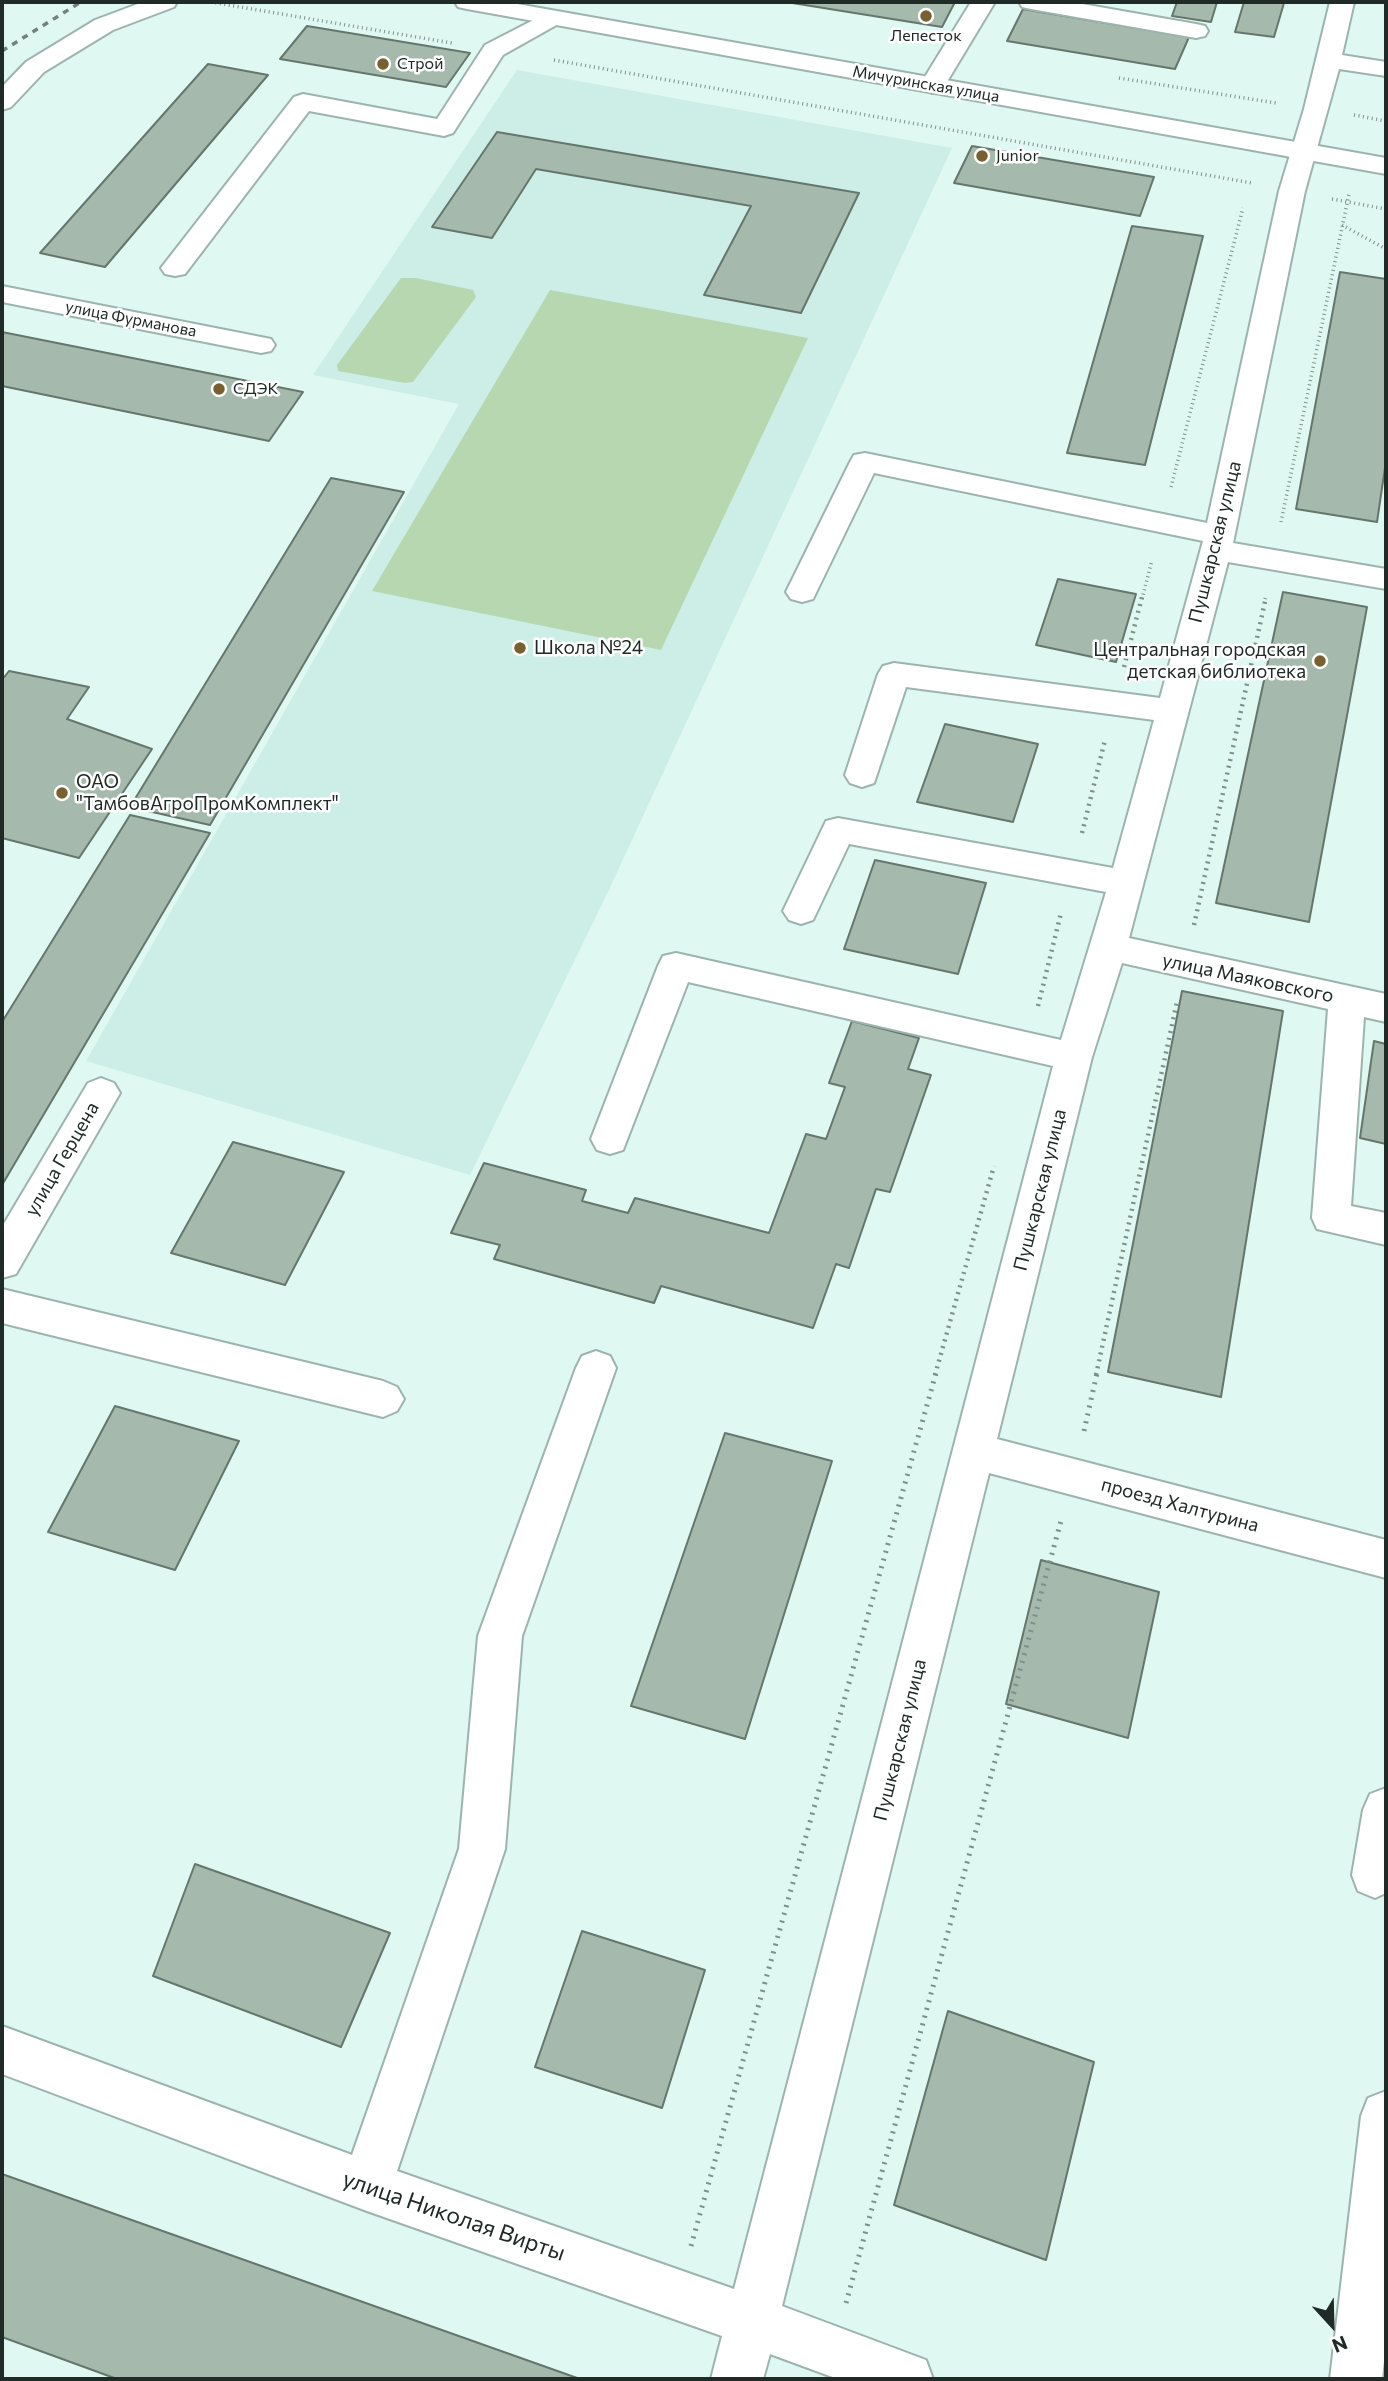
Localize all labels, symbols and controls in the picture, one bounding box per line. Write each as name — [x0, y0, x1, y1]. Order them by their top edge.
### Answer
marker: Лепесток — [918, 8, 934, 24]
place label: Лепесток — [890, 26, 962, 46]
place label: Строй — [397, 54, 443, 74]
marker: Строй — [375, 56, 391, 72]
street label: Мичуринская улица — [851, 62, 1001, 106]
place label: Junior — [996, 146, 1039, 166]
marker: Junior — [974, 148, 990, 164]
street label: улица Фурманова — [64, 297, 198, 341]
place label: СДЭК — [233, 379, 278, 399]
marker: СДЭК — [211, 381, 227, 397]
street label: Пушкарская улица — [1184, 459, 1246, 625]
place label: Школа №24 — [534, 637, 643, 659]
place label: Центральная городская детская библиотека — [1093, 639, 1306, 683]
marker: Школа №24 — [512, 640, 528, 656]
marker: Центральная городская детская библиотека — [1312, 653, 1328, 669]
place label: ОАО "ТамбовАгроПромКомплект" — [76, 771, 339, 815]
marker: ОАО "ТамбовАгроПромКомплект" — [54, 785, 70, 801]
street label: улица Маяковского — [1160, 949, 1336, 1007]
street label: улица Герцена — [20, 1098, 104, 1220]
street label: Пушкарская улица — [1009, 1107, 1071, 1273]
street label: проезд Халтурина — [1099, 1473, 1261, 1537]
street label: Пушкарская улица — [869, 1657, 931, 1823]
street label: улица Николая Вирты — [339, 2165, 569, 2267]
north arrow — [1297, 2290, 1367, 2360]
text: N — [1329, 2332, 1351, 2358]

